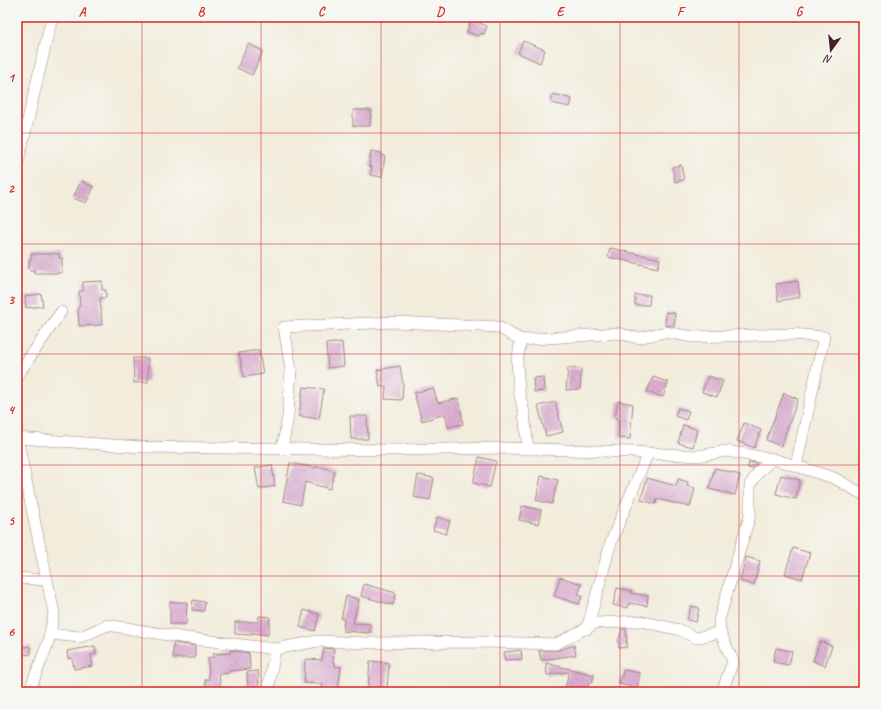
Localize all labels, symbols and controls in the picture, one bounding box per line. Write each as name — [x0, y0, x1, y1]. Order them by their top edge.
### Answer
text: A — [79, 4, 87, 20]
text: B — [198, 4, 206, 20]
text: C — [318, 4, 326, 20]
text: D — [436, 4, 445, 20]
text: E — [557, 4, 566, 20]
text: F — [677, 4, 686, 20]
text: G — [796, 4, 804, 20]
north arrow — [811, 30, 851, 70]
text: N — [821, 51, 834, 67]
text: 1 — [8, 70, 16, 86]
text: 2 — [8, 181, 15, 197]
text: 3 — [8, 292, 15, 308]
text: 4 — [8, 402, 16, 418]
text: 5 — [8, 513, 15, 529]
text: 6 — [8, 624, 15, 640]

